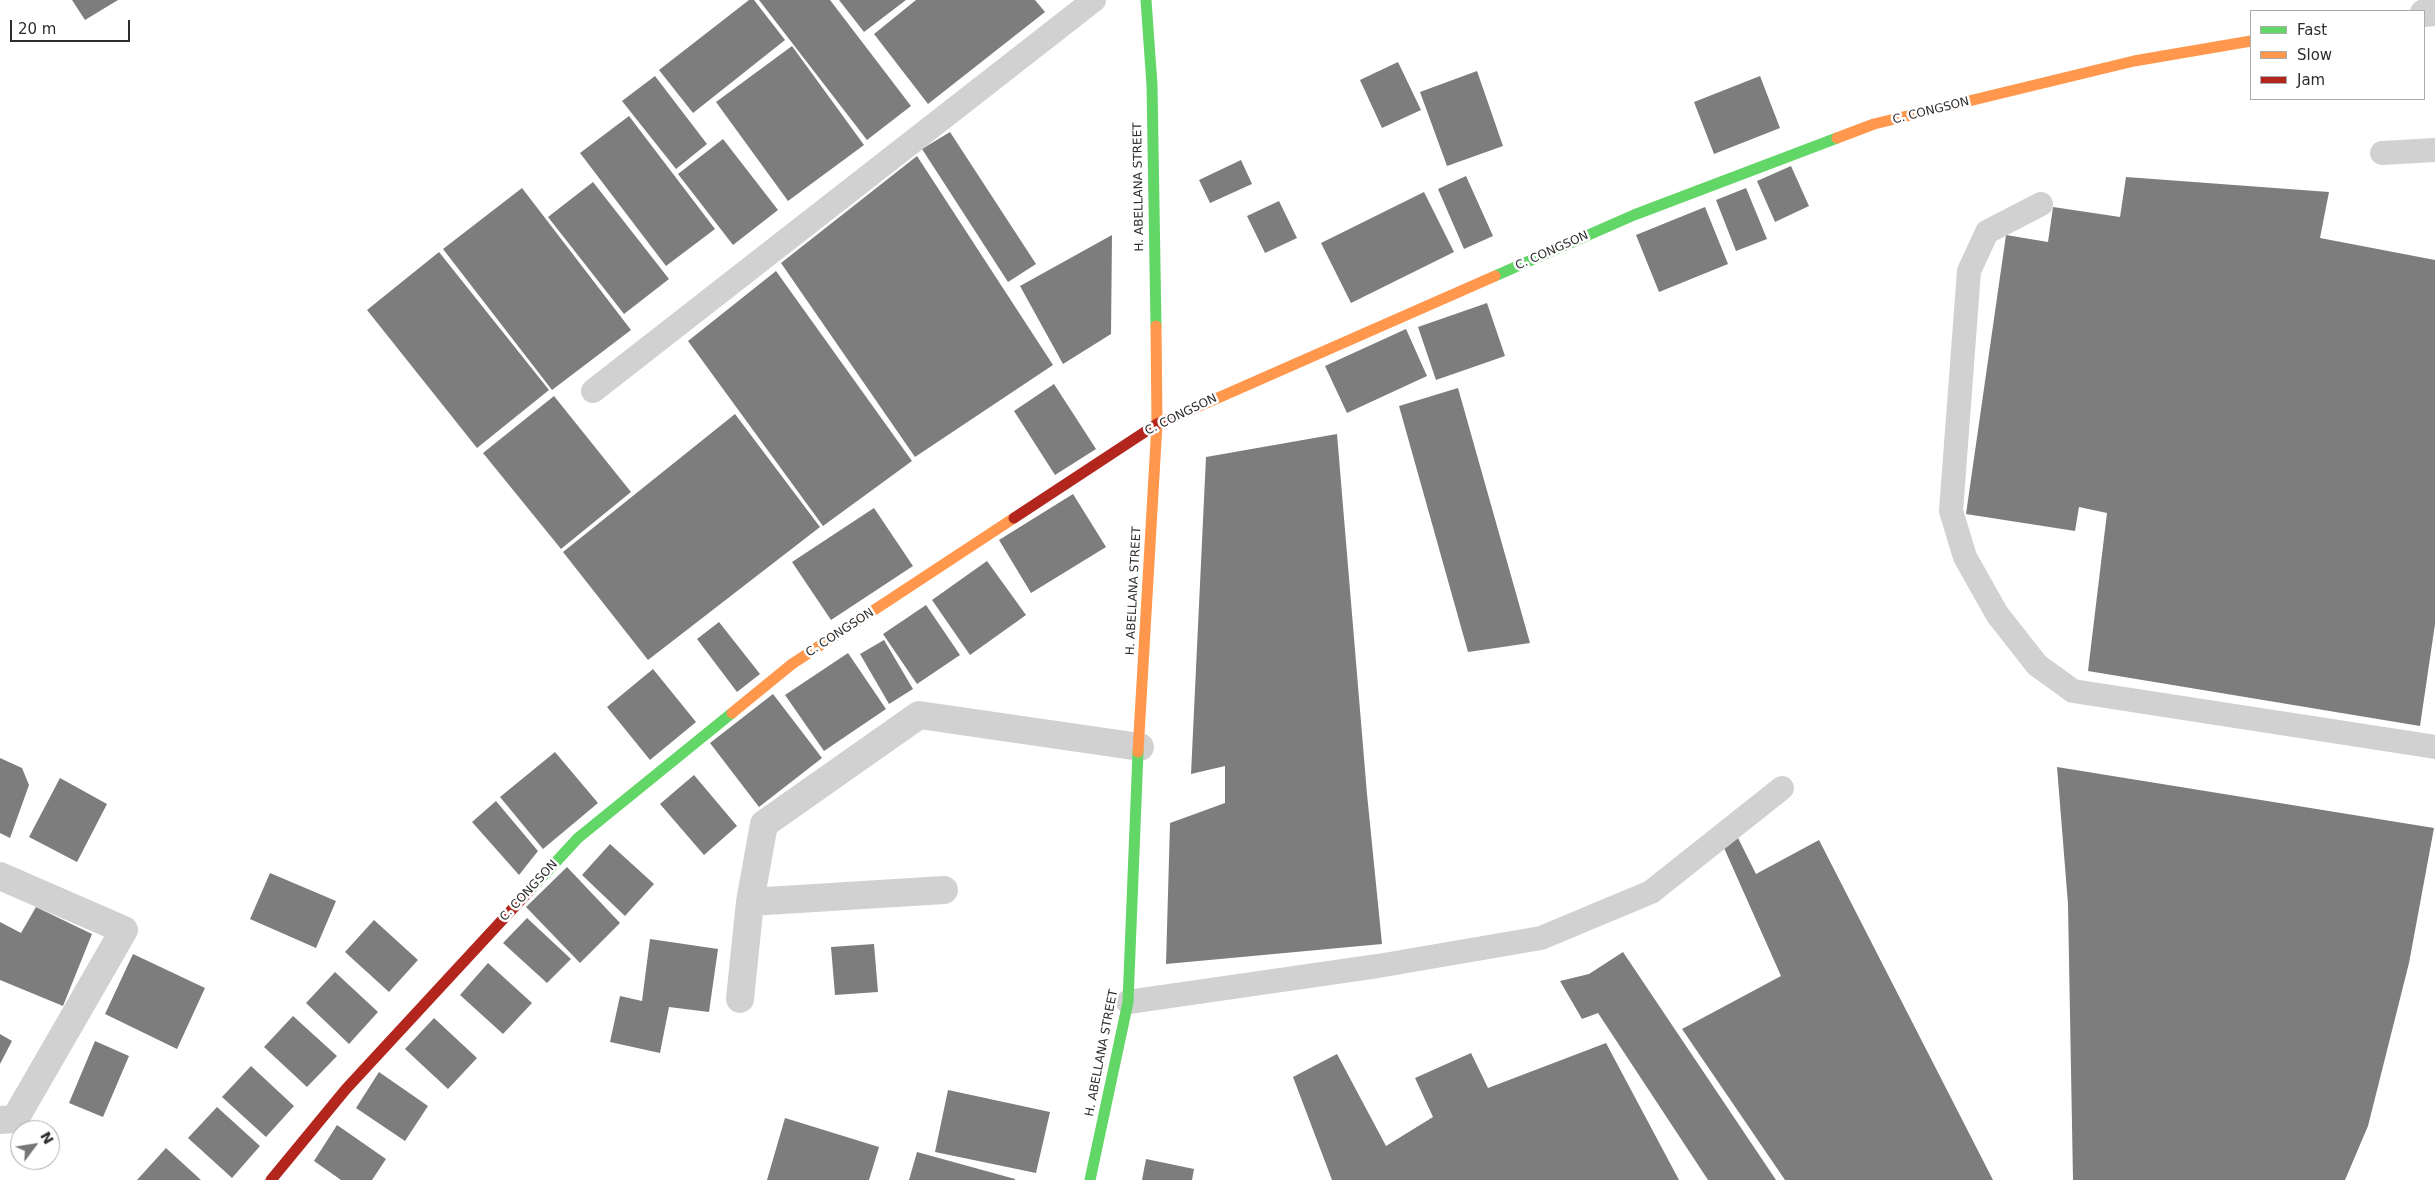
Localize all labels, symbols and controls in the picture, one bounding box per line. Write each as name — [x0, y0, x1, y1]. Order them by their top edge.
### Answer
scale bar — [12, 10, 132, 42]
legend — [2250, 10, 2425, 100]
text: 20 m — [18, 20, 56, 38]
text: Fast — [2297, 21, 2327, 39]
text: Slow — [2297, 46, 2332, 64]
text: Jam — [2297, 71, 2325, 89]
street label: C. CONGSON — [1891, 95, 1971, 127]
street label: H. ABELLANA STREET — [1131, 122, 1147, 252]
street label: C. CONGSON — [1513, 229, 1591, 273]
street label: C. CONGSON — [1143, 391, 1219, 439]
street label: H. ABELLANA STREET — [1123, 526, 1145, 656]
street label: C. CONGSON — [803, 606, 877, 660]
street label: C. CONGSON — [497, 858, 561, 924]
street label: H. ABELLANA STREET — [1083, 988, 1121, 1118]
north arrow — [10, 1120, 60, 1170]
text: N — [37, 1129, 57, 1147]

